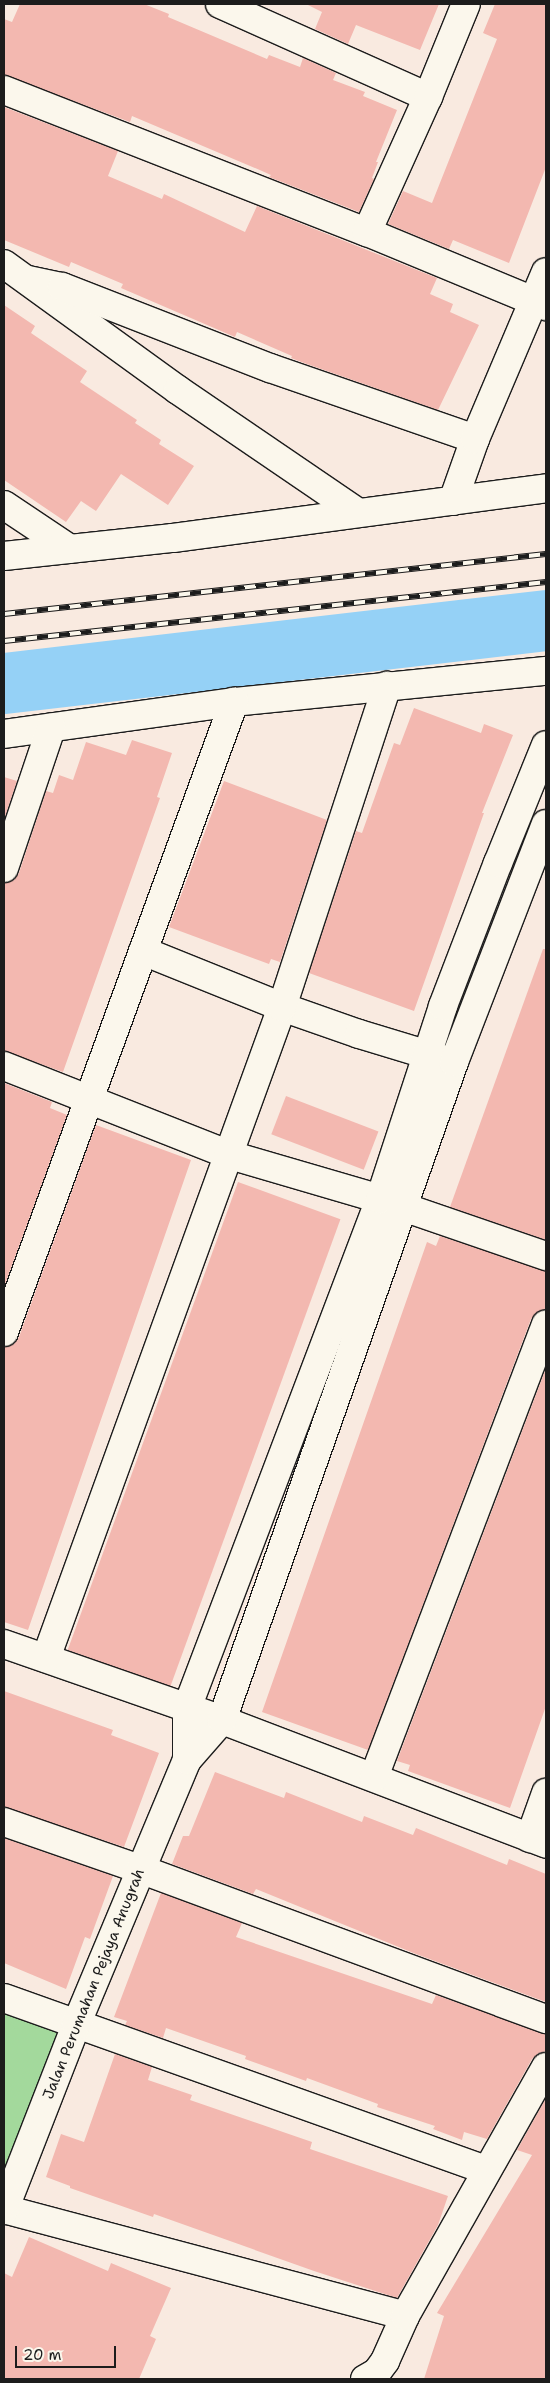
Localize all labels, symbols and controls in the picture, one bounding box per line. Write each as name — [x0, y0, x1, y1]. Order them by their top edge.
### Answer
street label: Jalan Perumahan Pejaya Anugrah — [39, 1866, 149, 2102]
scale bar — [18, 2336, 119, 2368]
text: 20 m — [23, 2345, 62, 2365]

